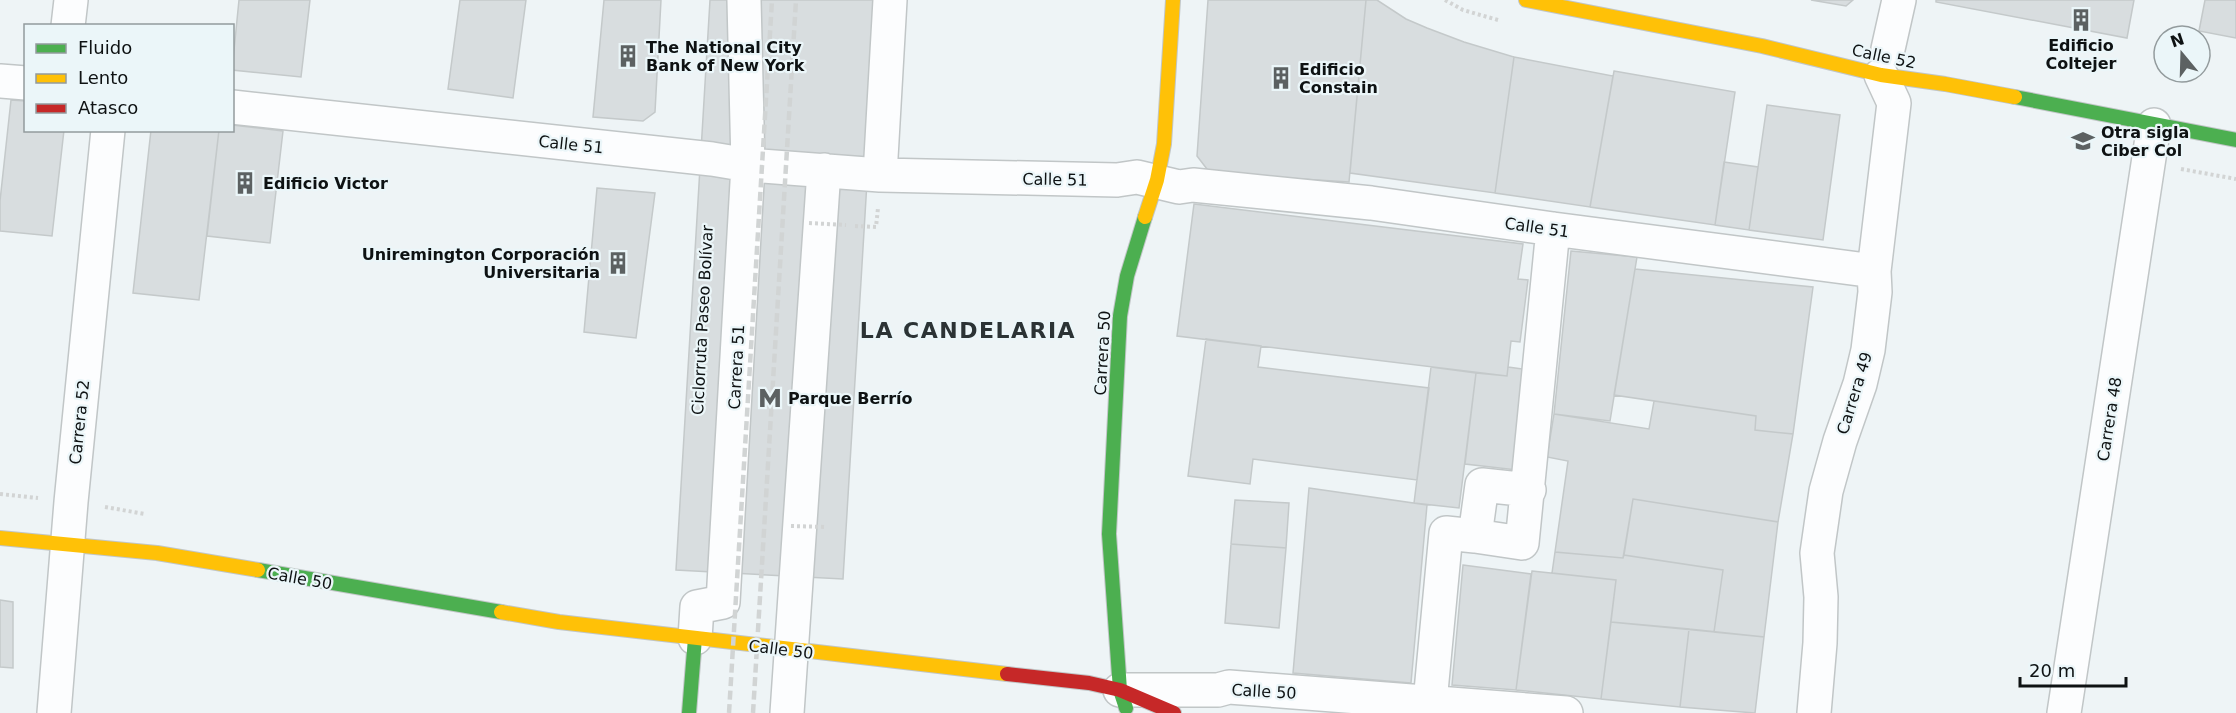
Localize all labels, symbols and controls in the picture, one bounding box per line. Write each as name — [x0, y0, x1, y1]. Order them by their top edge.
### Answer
building icon: Edificio Coltejer — [2068, 7, 2094, 33]
legend — [24, 24, 234, 132]
north arrow — [2152, 24, 2212, 84]
text: N — [2168, 29, 2187, 51]
place label: Edificio Coltejer — [2046, 36, 2117, 73]
text: Fluido — [78, 37, 132, 58]
place label: The National City Bank of New York — [646, 38, 805, 75]
street label: Calle 52 — [1850, 40, 1918, 73]
building icon: The National City Bank of New York — [615, 43, 641, 69]
place label: Edificio Constain — [1299, 60, 1378, 97]
building icon: Edificio Constain — [1268, 65, 1294, 91]
text: Lento — [78, 67, 128, 88]
text: Atasco — [78, 97, 138, 118]
place label: Otra sigla Ciber Col — [2101, 123, 2189, 160]
school or university icon: Otra sigla Ciber Col — [2070, 128, 2096, 154]
street label: Calle 51 — [538, 132, 604, 157]
street label: Calle 51 — [1022, 169, 1088, 190]
building icon: Edificio Victor — [232, 170, 258, 196]
place label: Edificio Victor — [263, 174, 388, 193]
street label: Calle 51 — [1503, 214, 1571, 241]
street label: Ciclorruta Paseo Bolívar — [688, 224, 717, 415]
place label: Uniremington Corporación Universitaria — [362, 245, 600, 282]
building icon: Uniremington Corporación Universitaria — [605, 250, 631, 276]
street label: Carrera 50 — [1091, 310, 1114, 396]
district label: LA CANDELARIA — [860, 318, 1076, 343]
street label: Carrera 51 — [725, 324, 748, 410]
street label: Carrera 49 — [1833, 350, 1876, 437]
street label: Carrera 48 — [2093, 376, 2126, 463]
street label: Carrera 52 — [66, 379, 93, 465]
metro station icon: Parque Berrío — [757, 385, 783, 411]
place label: Parque Berrío — [788, 389, 913, 408]
street label: Calle 50 — [266, 563, 334, 594]
street label: Calle 50 — [747, 636, 814, 663]
scale bar — [2020, 650, 2126, 688]
text: 20 m — [2029, 660, 2075, 681]
street label: Calle 50 — [1231, 680, 1297, 703]

